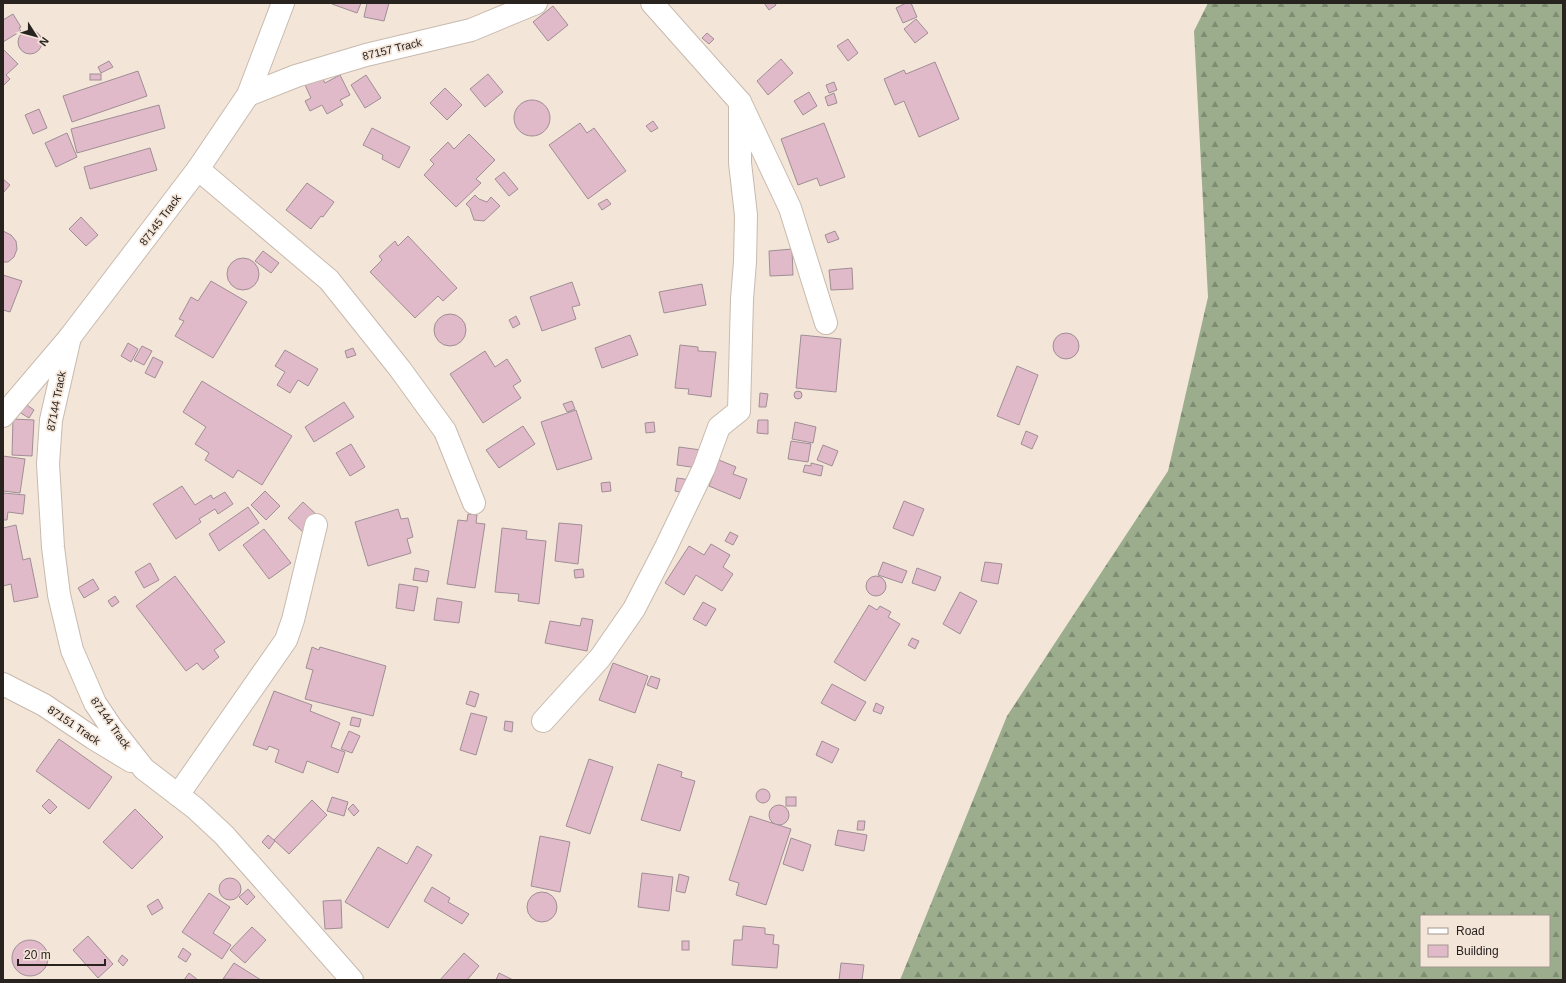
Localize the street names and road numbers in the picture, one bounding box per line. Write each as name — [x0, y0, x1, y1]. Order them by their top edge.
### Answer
street label: 87157 Track — [361, 36, 423, 62]
street label: 87145 Track — [137, 192, 183, 248]
street label: 87144 Track — [44, 370, 68, 432]
street label: 87144 Track — [89, 695, 134, 752]
street label: 87151 Track — [46, 703, 103, 747]

